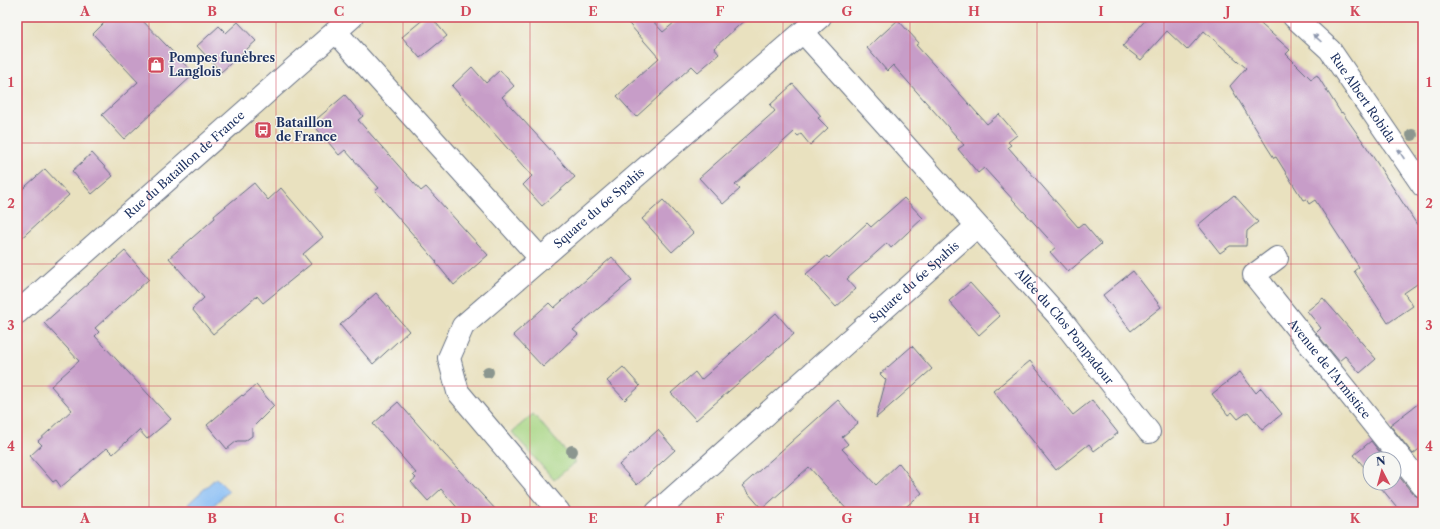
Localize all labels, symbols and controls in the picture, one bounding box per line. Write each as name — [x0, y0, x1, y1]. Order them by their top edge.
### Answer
text: A — [79, 3, 91, 19]
text: B — [207, 3, 217, 19]
text: C — [334, 3, 344, 19]
text: D — [460, 3, 472, 19]
text: E — [588, 3, 598, 19]
text: F — [716, 3, 725, 19]
text: G — [841, 3, 853, 19]
text: H — [968, 3, 980, 19]
text: I — [1098, 3, 1104, 19]
text: J — [1223, 3, 1231, 19]
text: K — [1350, 3, 1361, 19]
one-way arrow — [1312, 33, 1322, 42]
place label: Pompes funèbres Langlois — [169, 50, 275, 79]
street label: Rue Albert Robida — [1327, 50, 1400, 146]
shop icon: Pompes funèbres Langlois — [146, 55, 166, 75]
text: 1 — [8, 74, 14, 90]
text: 1 — [1426, 74, 1432, 90]
street label: Rue du Bataillon de France — [121, 107, 248, 221]
place label: Bataillon de France — [276, 115, 337, 144]
bus stop icon: Bataillon de France — [253, 120, 273, 140]
one-way arrow — [1397, 149, 1405, 159]
street label: Square du 6e Spahis — [550, 164, 647, 251]
text: 2 — [7, 195, 15, 211]
text: 2 — [1425, 195, 1433, 211]
street label: Square du 6e Spahis — [866, 238, 962, 326]
street label: Allée du Clos Pompadour — [1012, 264, 1117, 387]
street label: Avenue de l'Armistice — [1285, 315, 1374, 422]
text: 3 — [7, 317, 15, 333]
text: 3 — [1425, 317, 1433, 333]
text: 4 — [7, 438, 15, 454]
text: 4 — [1425, 438, 1433, 454]
north arrow — [1362, 451, 1402, 491]
text: N — [1375, 454, 1387, 469]
text: A — [79, 510, 91, 526]
text: B — [207, 510, 217, 526]
text: C — [334, 510, 344, 526]
text: D — [460, 510, 472, 526]
text: E — [588, 510, 598, 526]
text: F — [716, 510, 725, 526]
text: G — [841, 510, 853, 526]
text: H — [968, 510, 980, 526]
text: I — [1098, 510, 1104, 526]
text: J — [1223, 510, 1231, 526]
text: K — [1350, 510, 1361, 526]

